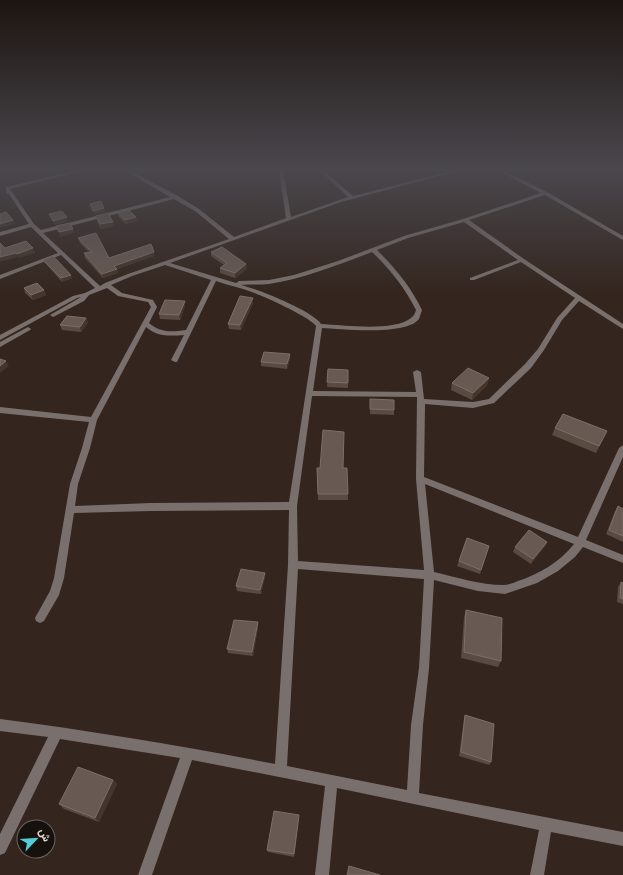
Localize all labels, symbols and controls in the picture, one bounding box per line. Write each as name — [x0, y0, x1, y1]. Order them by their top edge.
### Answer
north arrow — [16, 819, 56, 859]
text: ش — [36, 826, 53, 844]

